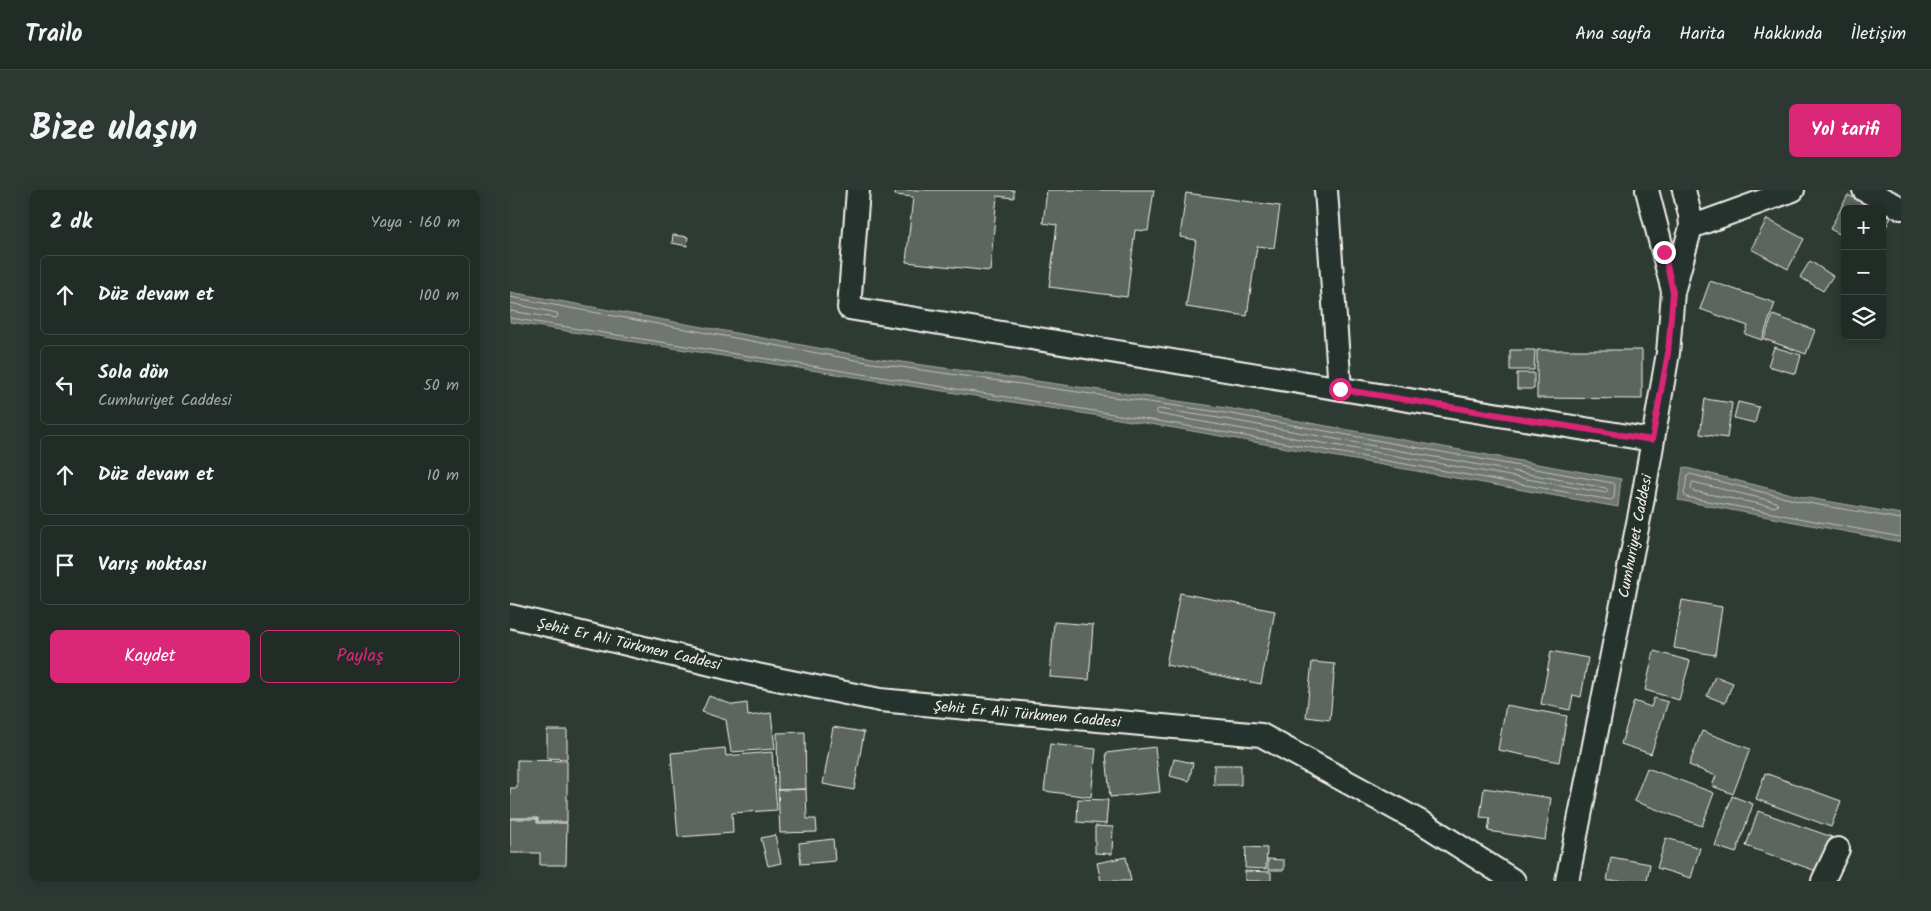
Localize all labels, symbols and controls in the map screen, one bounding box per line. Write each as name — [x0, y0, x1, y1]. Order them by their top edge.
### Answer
text: Trailo — [25, 15, 83, 54]
text: Ana sayfa — [1575, 20, 1651, 49]
text: Harita — [1679, 20, 1725, 49]
text: Hakkında — [1753, 20, 1822, 49]
text: İletişim — [1850, 20, 1906, 49]
text: Bize ulaşın — [30, 102, 197, 158]
button: Yol tarifi — [1789, 104, 1901, 157]
map controls — [1841, 205, 1886, 340]
button: + — [1841, 205, 1886, 250]
text: 2 dk — [50, 206, 92, 239]
text: Yaya · 160 m — [371, 210, 460, 235]
route end — [1653, 241, 1676, 264]
button: − — [1841, 250, 1886, 295]
text: Düz devam et — [98, 280, 214, 310]
icon: ahead — [51, 281, 79, 309]
text: 100 m — [419, 283, 459, 308]
button: layers — [1841, 295, 1886, 340]
text: Sola dön — [98, 358, 169, 388]
icon: left — [51, 371, 79, 399]
text: 50 m — [423, 373, 459, 398]
route start — [1329, 378, 1352, 401]
text: Cumhuriyet Caddesi — [98, 388, 232, 413]
text: Düz devam et — [98, 460, 214, 490]
icon: ahead — [51, 461, 79, 489]
text: 10 m — [427, 463, 459, 488]
street label: Cumhuriyet Caddesi — [1612, 471, 1660, 600]
text: Varış noktası — [98, 550, 206, 580]
icon: arrive — [51, 551, 79, 579]
street label: Şehit Er Ali Türkmen Caddesi — [534, 612, 724, 678]
button: Kaydet — [50, 630, 250, 683]
button: Paylaş — [260, 630, 460, 683]
street label: Şehit Er Ali Türkmen Caddesi — [932, 695, 1123, 735]

